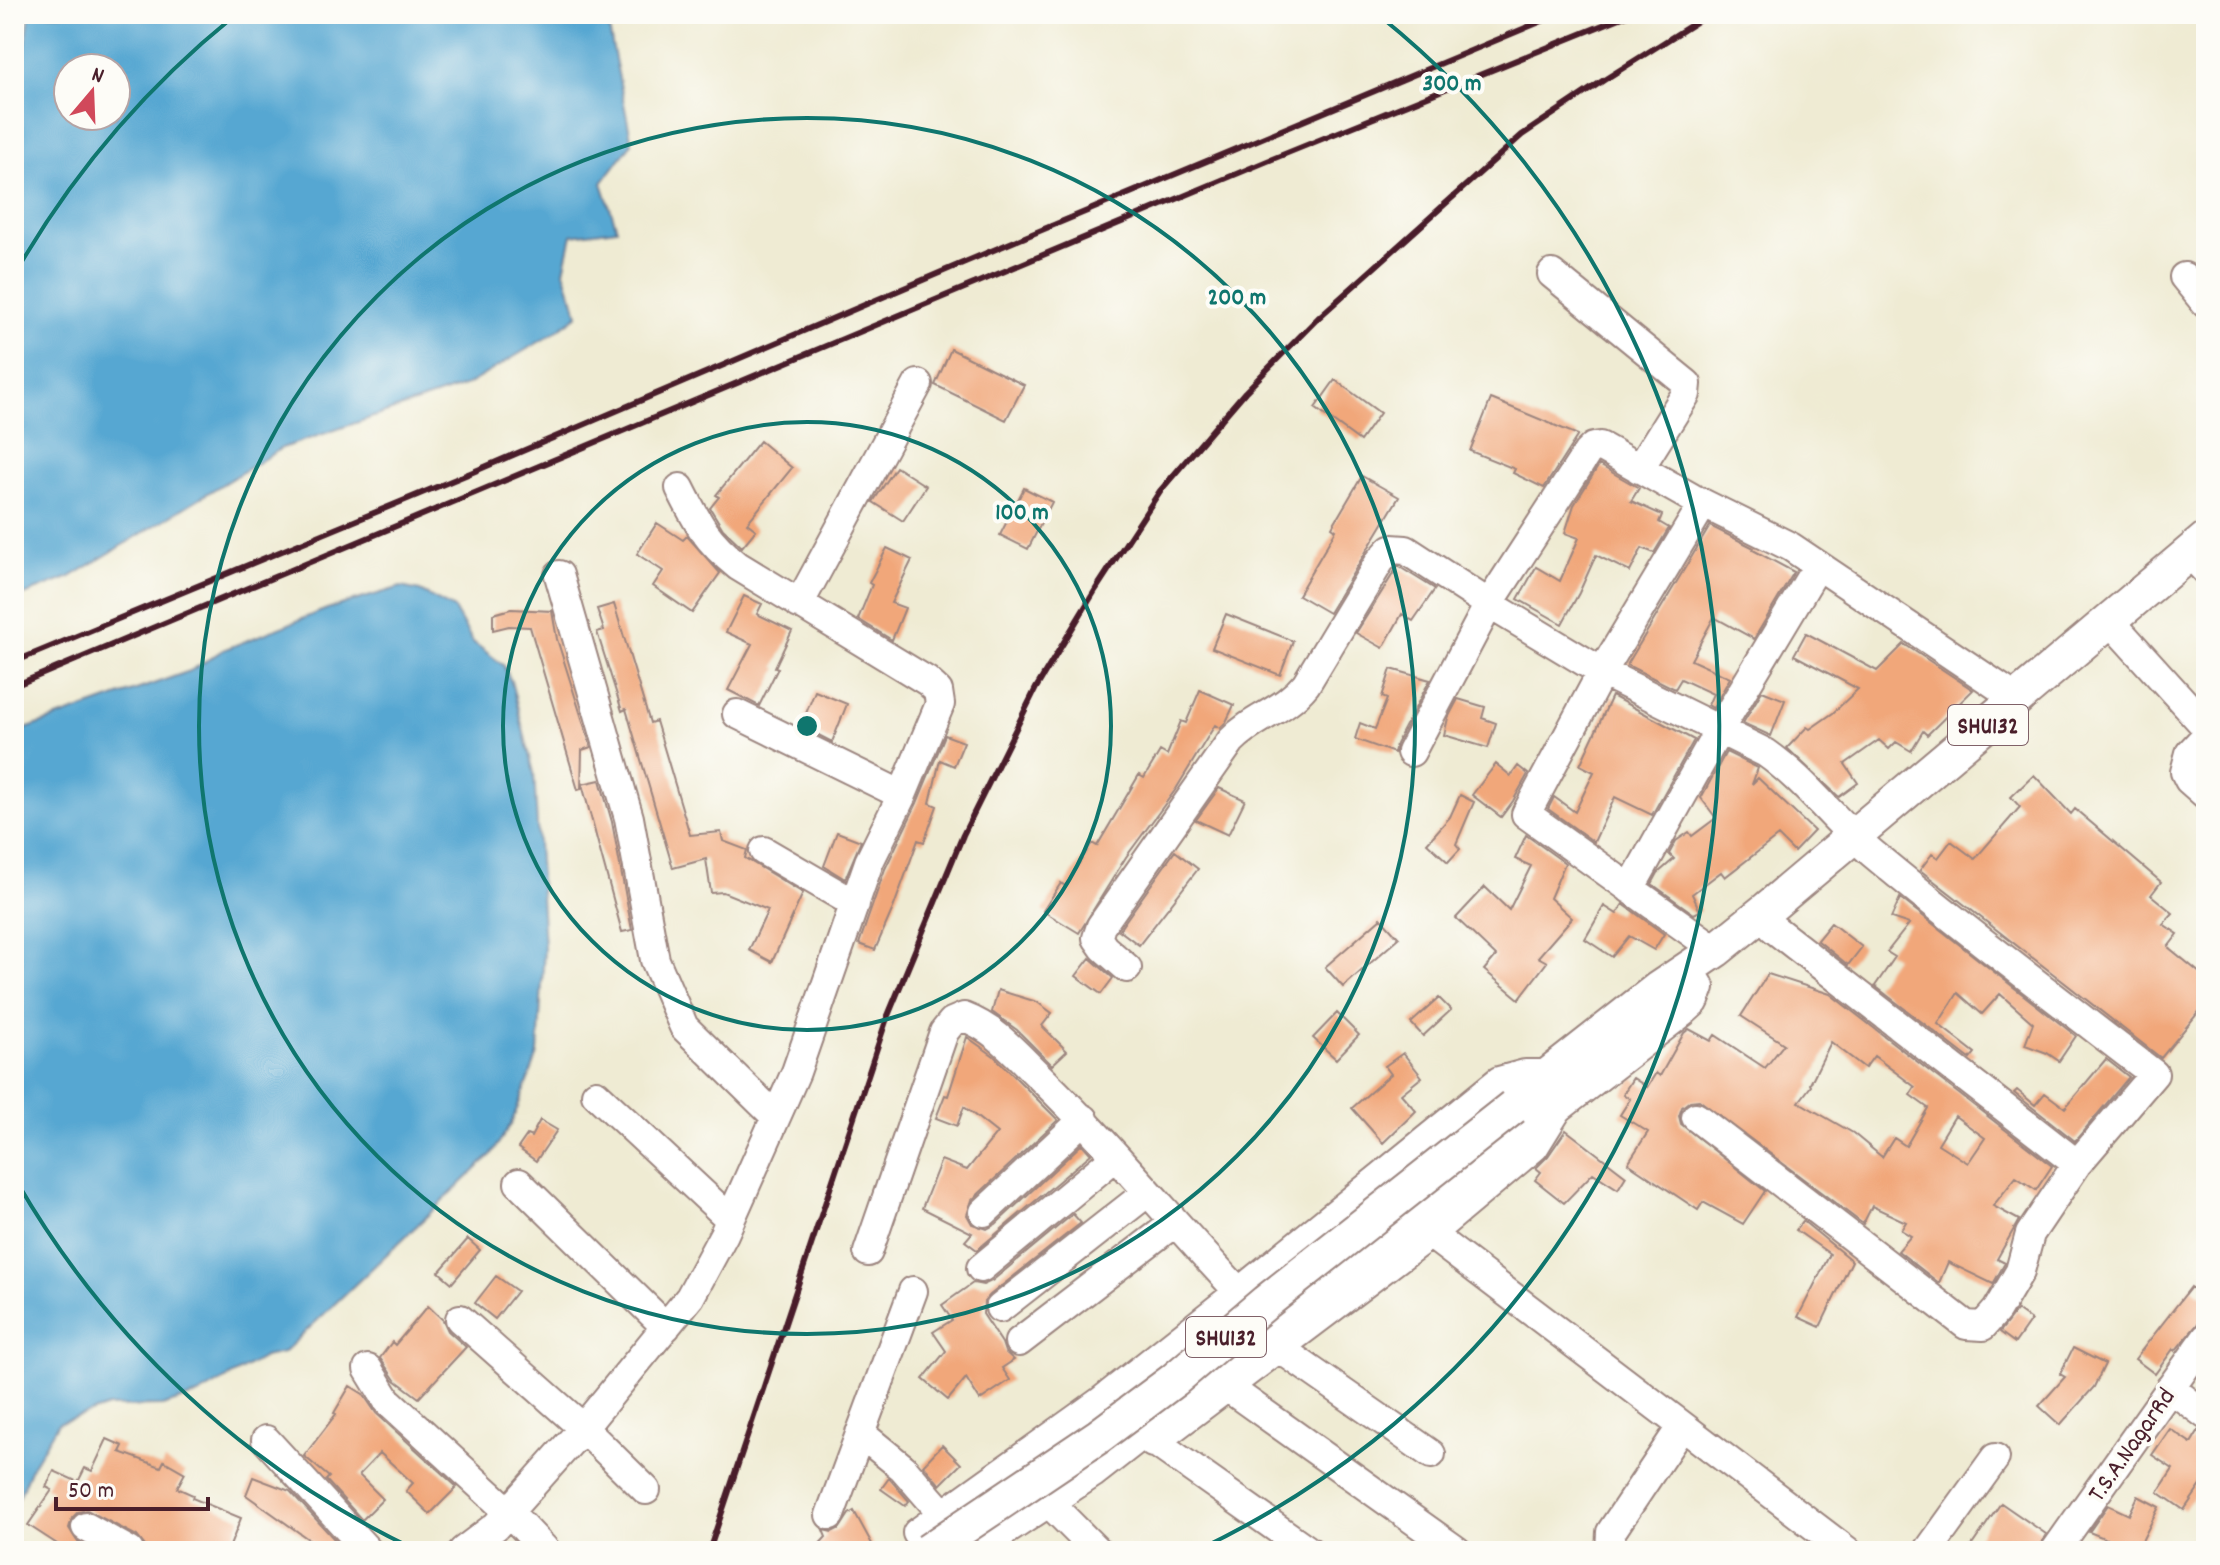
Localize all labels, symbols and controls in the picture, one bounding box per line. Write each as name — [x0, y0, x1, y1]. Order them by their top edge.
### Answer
north arrow — [52, 52, 132, 132]
text: N — [87, 60, 108, 93]
text: 300 m — [1423, 68, 1481, 102]
text: 200 m — [1208, 282, 1266, 316]
text: 100 m — [995, 497, 1049, 531]
road number: SHU132 — [1948, 705, 2028, 745]
centre of rings — [793, 712, 821, 740]
road number: SHU132 — [1186, 1317, 1266, 1357]
street label: T.S.A.NagarRd — [2080, 1381, 2186, 1511]
scale bar — [56, 1461, 208, 1511]
text: 50 m — [68, 1475, 114, 1509]

